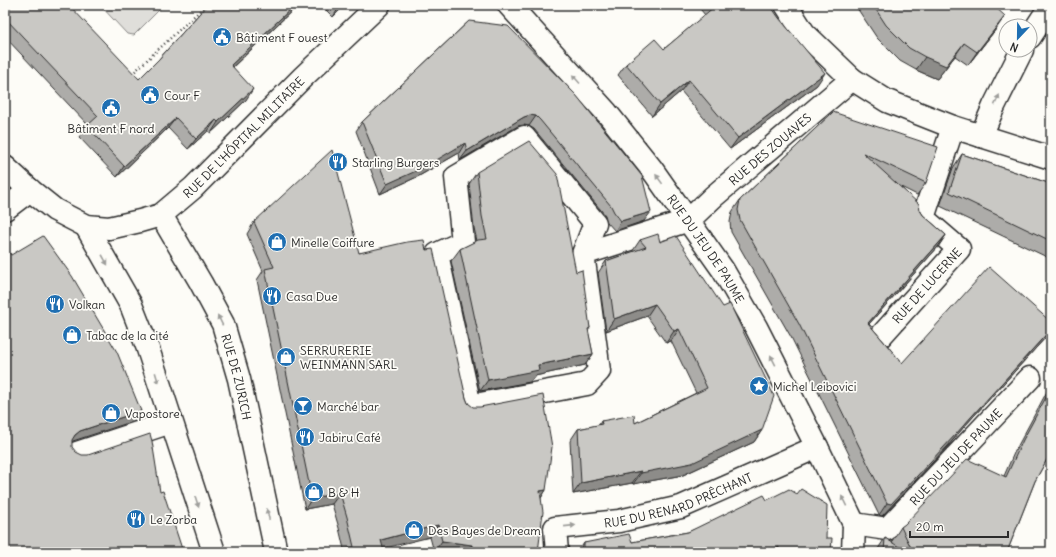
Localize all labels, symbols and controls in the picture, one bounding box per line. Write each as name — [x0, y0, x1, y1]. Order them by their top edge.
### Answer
north arrow — [998, 18, 1038, 58]
public building icon: Bâtiment F ouest — [211, 26, 233, 48]
place label: Bâtiment F ouest — [236, 30, 328, 45]
text: N — [1008, 39, 1020, 55]
street label: RUE DE L'HÔPITAL MILITAIRE — [180, 73, 307, 201]
one-way arrow — [572, 75, 581, 84]
public building icon: Cour F — [139, 84, 161, 106]
place label: Cour F — [164, 88, 200, 103]
one-way arrow — [994, 95, 1000, 106]
public building icon: Bâtiment F nord — [100, 97, 122, 119]
street label: RUE DES ZOUAVES — [725, 109, 814, 188]
place label: Bâtiment F nord — [67, 121, 155, 136]
restaurant icon: Starling Burgers — [327, 151, 349, 173]
place label: Starling Burgers — [352, 155, 439, 170]
one-way arrow — [655, 174, 663, 185]
street label: RUE DU JEU DE PAUME — [664, 191, 748, 306]
shop icon: Minelle Coiffure — [266, 231, 288, 253]
place label: Minelle Coiffure — [291, 235, 375, 250]
street label: RUE DE LUCERNE — [889, 244, 964, 326]
one-way arrow — [101, 254, 108, 265]
restaurant icon: Casa Due — [261, 285, 283, 307]
place label: Casa Due — [286, 289, 338, 304]
restaurant icon: Volkan — [44, 293, 66, 315]
place label: Volkan — [69, 297, 105, 312]
one-way arrow — [217, 314, 223, 326]
shop icon: Tabac de la cité — [61, 324, 83, 346]
place label: Tabac de la cité — [86, 328, 169, 343]
street label: RUE DE ZURICH — [219, 332, 255, 421]
place label: SERRURERIE WEINMANN SARL — [300, 343, 397, 372]
shop icon: SERRURERIE WEINMANN SARL — [275, 346, 297, 368]
one-way arrow — [770, 355, 776, 366]
one-way arrow — [154, 372, 160, 384]
place icon: Michel Leibovici — [748, 375, 770, 397]
place label: Michel Leibovici — [773, 379, 856, 394]
bar icon: Marché bar — [292, 395, 314, 417]
place label: Marché bar — [317, 399, 379, 414]
shop icon: Vapostore — [100, 402, 122, 424]
street label: RUE DU JEU DE PAUME — [906, 405, 1005, 508]
place label: Vapostore — [125, 406, 180, 421]
restaurant icon: Jabiru Café — [294, 426, 316, 448]
place label: Jabiru Café — [319, 430, 381, 445]
street label: RUE DU RENARD PRÊCHANT — [603, 469, 754, 530]
shop icon: B & H — [303, 481, 325, 503]
place label: B & H — [328, 485, 360, 500]
one-way arrow — [194, 496, 200, 508]
one-way arrow — [841, 496, 847, 507]
restaurant icon: Le Zorba — [125, 508, 147, 530]
one-way arrow — [265, 508, 271, 520]
place label: Le Zorba — [150, 512, 197, 527]
scale bar — [910, 513, 1008, 539]
shop icon: Des Bayes de Dream — [403, 519, 425, 541]
text: 20 m — [916, 519, 944, 534]
place label: Des Bayes de Dream — [428, 523, 541, 538]
one-way arrow — [564, 523, 576, 529]

